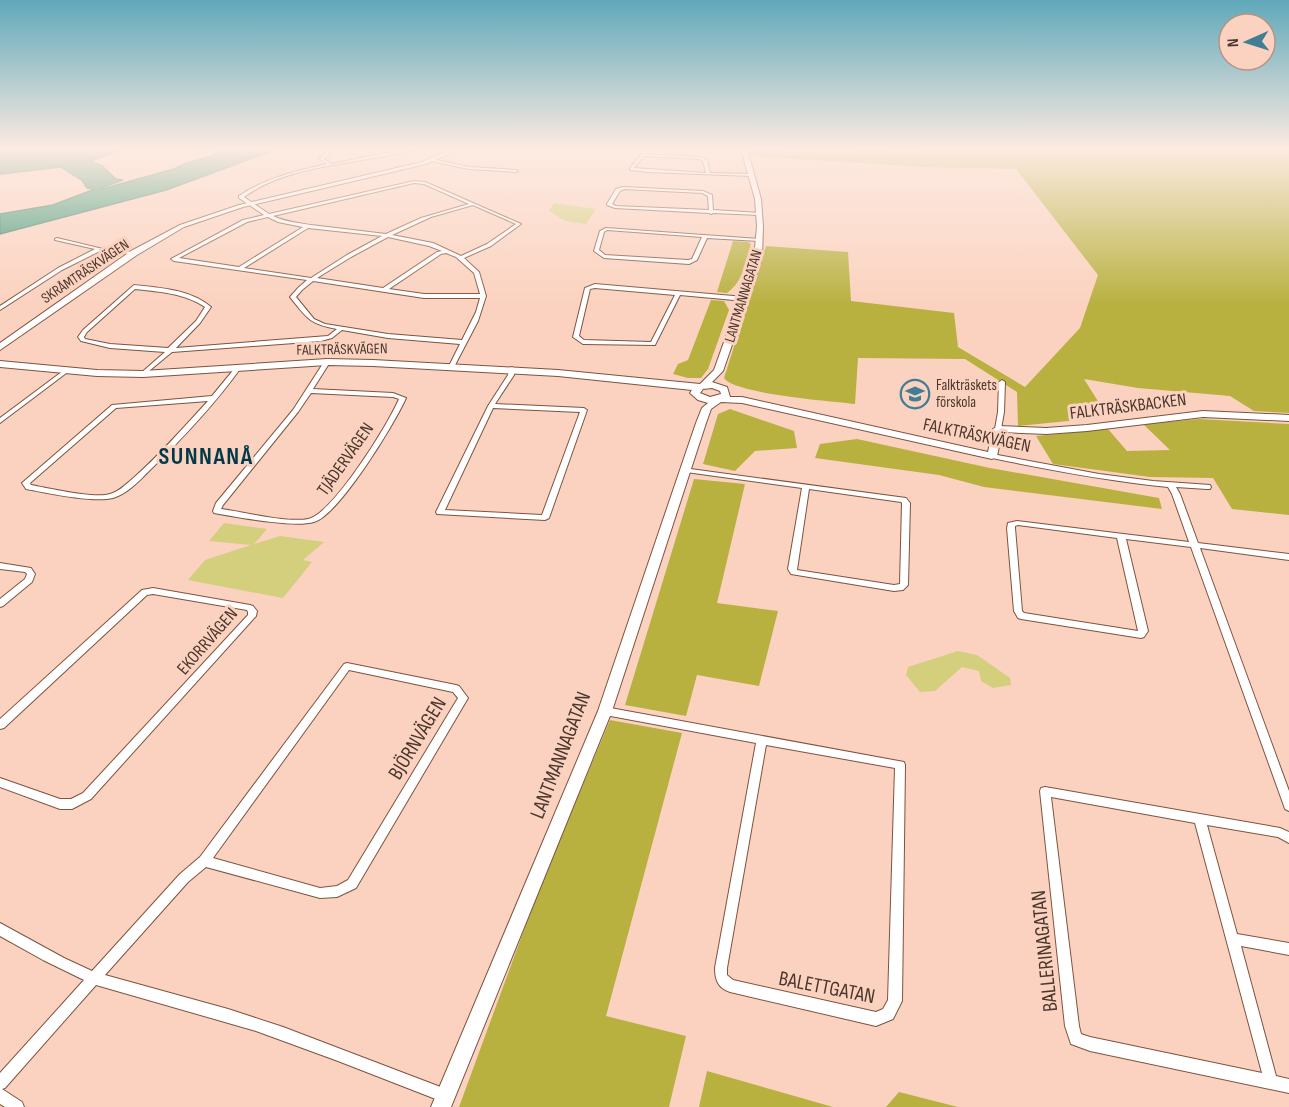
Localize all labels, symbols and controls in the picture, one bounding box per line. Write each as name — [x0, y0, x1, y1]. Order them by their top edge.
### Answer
north arrow — [1217, 12, 1277, 72]
text: N — [1224, 38, 1243, 47]
street label: SKRÅMTRÄSKVÄGEN — [38, 235, 133, 308]
street label: LANTMANNAGATAN — [720, 248, 767, 345]
street label: FALKTRÄSKVÄGEN — [296, 339, 388, 360]
place label: Falkträskets förskola — [936, 376, 997, 412]
school or university icon: Falkträskets förskola — [899, 378, 931, 410]
street label: FALKTRÄSKBACKEN — [1069, 389, 1187, 424]
street label: FALKTRÄSKVÄGEN — [921, 414, 1033, 457]
street label: TJÄDERVÄGEN — [313, 419, 378, 500]
district label: SUNNANÅ — [158, 442, 254, 471]
street label: EKORRVÄGEN — [173, 604, 242, 679]
street label: LANTMANNAGATAN — [525, 688, 596, 822]
street label: BJÖRNVÄGEN — [383, 692, 452, 784]
street label: BALLERINAGATAN — [1026, 889, 1063, 1013]
street label: BALETTGATAN — [777, 966, 877, 1009]

